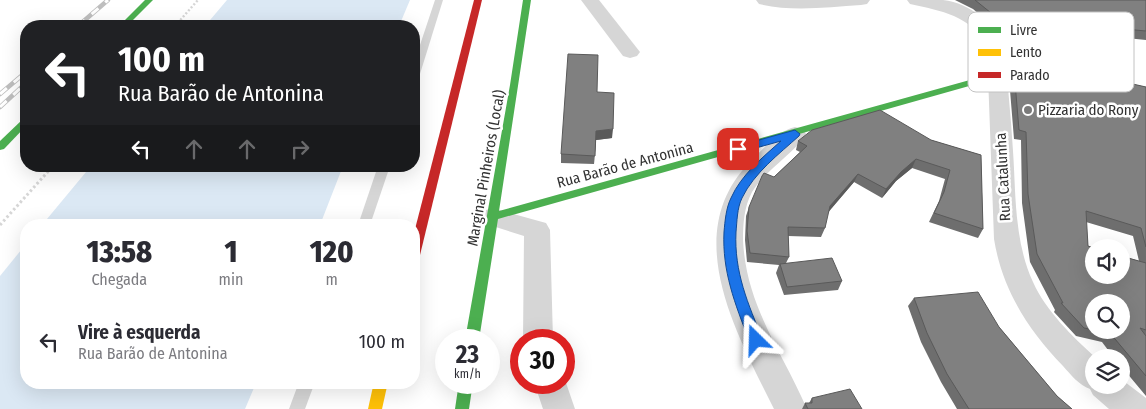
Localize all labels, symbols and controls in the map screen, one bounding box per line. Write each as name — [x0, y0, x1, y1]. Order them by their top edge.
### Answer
legend — [968, 12, 1134, 92]
text: Livre — [1010, 22, 1037, 39]
text: 100 m — [118, 38, 205, 80]
icon: left — [35, 40, 100, 105]
text: Lento — [1010, 44, 1042, 61]
text: Parado — [1010, 67, 1050, 84]
text: Rua Barão de Antonina — [118, 80, 324, 107]
street label: Marginal Pinheiros (Local) — [463, 89, 509, 247]
place label: Pizzaria do Rony — [1038, 101, 1139, 119]
marker: Pizzaria do Rony — [1022, 104, 1034, 116]
pin — [717, 128, 759, 170]
street label: Rua Catalunha — [992, 132, 1014, 222]
icon: left — [127, 135, 155, 163]
icon: ahead — [180, 135, 208, 163]
icon: ahead — [233, 135, 261, 163]
icon: right — [286, 135, 314, 163]
icon: arrive — [724, 135, 752, 163]
street label: Rua Barão de Antonina — [555, 138, 695, 192]
text: 13:58 — [86, 234, 152, 270]
text: 1 — [225, 234, 238, 270]
text: 120 — [310, 234, 354, 270]
map controls — [1085, 239, 1130, 394]
button: sound — [1085, 239, 1130, 284]
text: Chegada — [91, 270, 147, 289]
text: min — [219, 270, 243, 289]
text: m — [326, 270, 338, 289]
button: search — [1085, 294, 1130, 339]
position arrow — [729, 313, 781, 365]
text: Vire à esquerda — [78, 321, 200, 344]
icon: left — [35, 328, 63, 356]
speed limit sign: 30 — [510, 329, 575, 394]
text: 100 m — [359, 330, 405, 353]
text: 23 — [456, 340, 479, 370]
text: Rua Barão de Antonina — [78, 344, 228, 363]
button: layers — [1085, 349, 1130, 394]
text: km/h — [454, 367, 481, 381]

